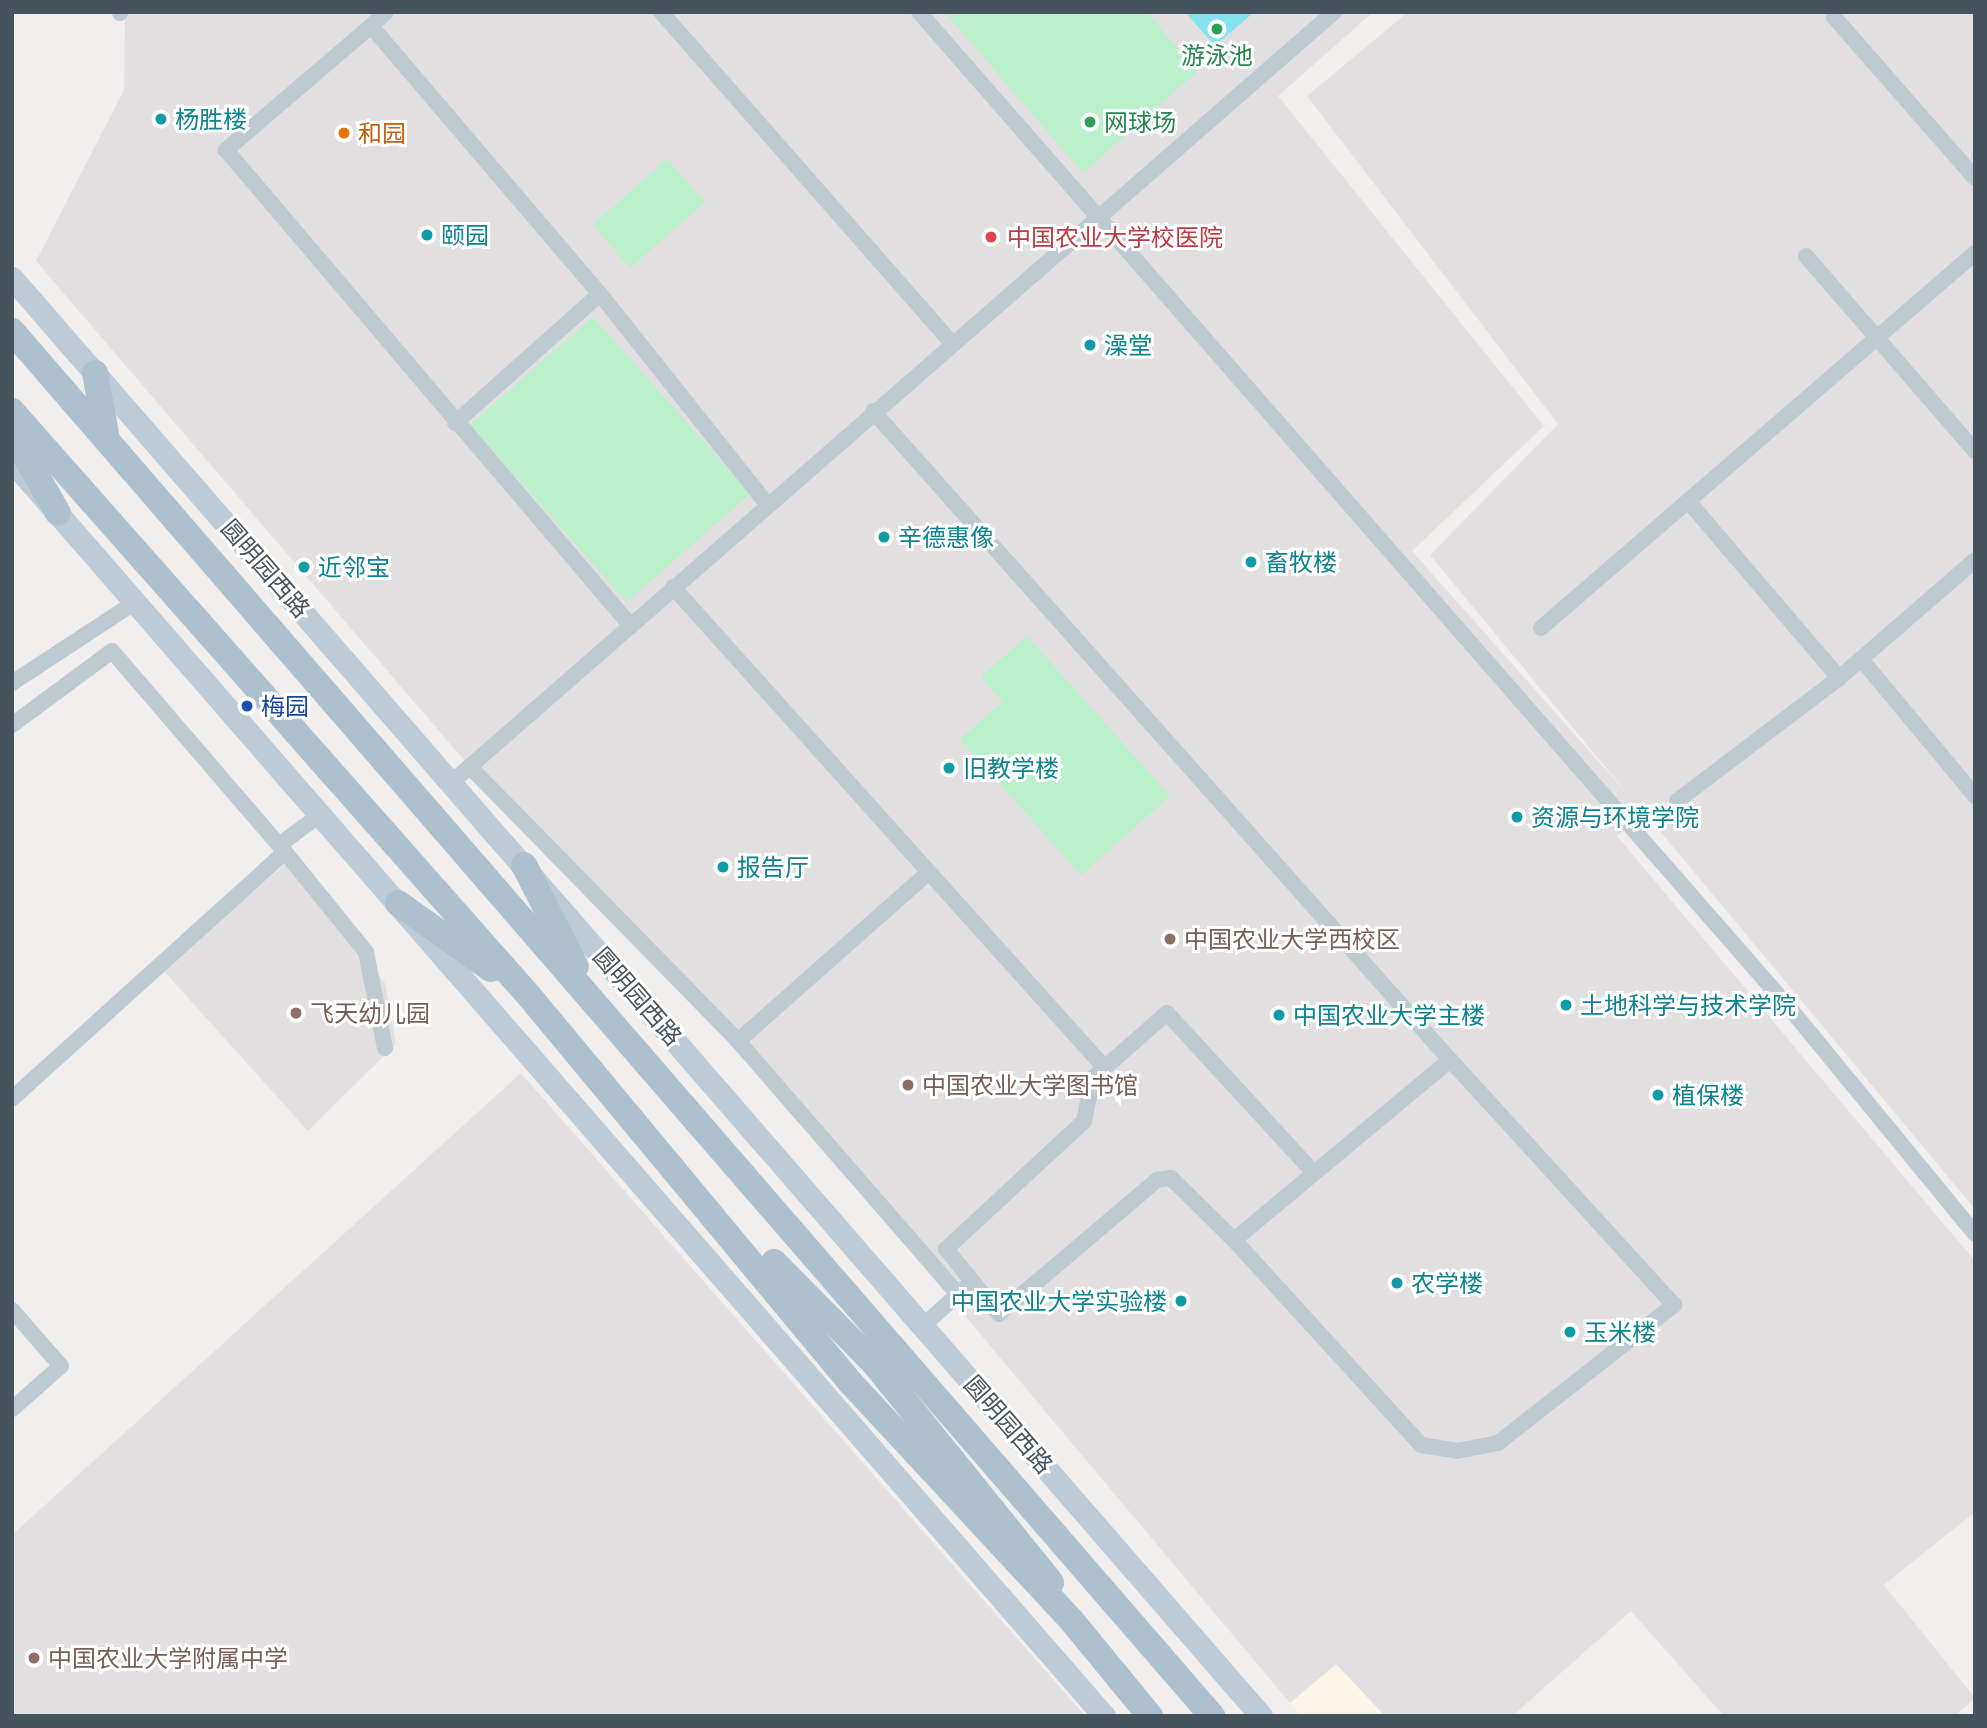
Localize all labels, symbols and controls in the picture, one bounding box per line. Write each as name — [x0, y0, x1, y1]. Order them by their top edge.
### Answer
marker: 游泳池 — [1209, 21, 1225, 37]
place label: 游泳池 — [1181, 41, 1253, 69]
place label: 杨胜楼 — [175, 105, 247, 133]
place label: 网球场 — [1104, 108, 1176, 136]
marker: 杨胜楼 — [153, 111, 169, 127]
marker: 网球场 — [1082, 114, 1098, 130]
place label: 和园 — [358, 119, 406, 147]
marker: 和园 — [336, 125, 352, 141]
place label: 颐园 — [441, 221, 489, 249]
place label: 中国农业大学校医院 — [1007, 223, 1223, 251]
marker: 颐园 — [419, 227, 435, 243]
marker: 中国农业大学校医院 — [981, 227, 1001, 247]
place label: 澡堂 — [1104, 331, 1152, 359]
marker: 澡堂 — [1082, 337, 1098, 353]
street label: 圆明园西路 — [216, 513, 316, 623]
place label: 辛德惠像 — [898, 523, 994, 551]
marker: 辛德惠像 — [876, 529, 892, 545]
place label: 畜牧楼 — [1265, 548, 1337, 576]
place label: 近邻宝 — [318, 553, 390, 581]
marker: 畜牧楼 — [1243, 554, 1259, 570]
marker: 近邻宝 — [296, 559, 312, 575]
place label: 梅园 — [261, 692, 309, 720]
marker: 梅园 — [239, 698, 255, 714]
place label: 旧教学楼 — [963, 754, 1059, 782]
marker: 旧教学楼 — [941, 760, 957, 776]
place label: 资源与环境学院 — [1531, 803, 1699, 831]
marker: 资源与环境学院 — [1509, 809, 1525, 825]
place label: 报告厅 — [737, 853, 809, 881]
marker: 报告厅 — [715, 859, 731, 875]
place label: 中国农业大学西校区 — [1184, 925, 1400, 953]
marker: 中国农业大学西校区 — [1162, 931, 1178, 947]
street label: 圆明园西路 — [588, 941, 688, 1051]
place label: 土地科学与技术学院 — [1580, 991, 1796, 1019]
marker: 土地科学与技术学院 — [1558, 997, 1574, 1013]
place label: 飞天幼儿园 — [310, 999, 430, 1027]
place label: 中国农业大学主楼 — [1293, 1001, 1485, 1029]
marker: 飞天幼儿园 — [288, 1005, 304, 1021]
marker: 中国农业大学主楼 — [1271, 1007, 1287, 1023]
place label: 中国农业大学图书馆 — [922, 1071, 1138, 1099]
marker: 中国农业大学图书馆 — [900, 1077, 916, 1093]
place label: 植保楼 — [1672, 1081, 1744, 1109]
marker: 植保楼 — [1650, 1087, 1666, 1103]
place label: 农学楼 — [1411, 1269, 1483, 1297]
marker: 农学楼 — [1389, 1275, 1405, 1291]
place label: 中国农业大学实验楼 — [951, 1287, 1167, 1315]
marker: 中国农业大学实验楼 — [1173, 1293, 1189, 1309]
place label: 玉米楼 — [1584, 1318, 1656, 1346]
marker: 玉米楼 — [1562, 1324, 1578, 1340]
street label: 圆明园西路 — [959, 1369, 1059, 1479]
place label: 中国农业大学附属中学 — [48, 1644, 288, 1672]
marker: 中国农业大学附属中学 — [26, 1650, 42, 1666]

